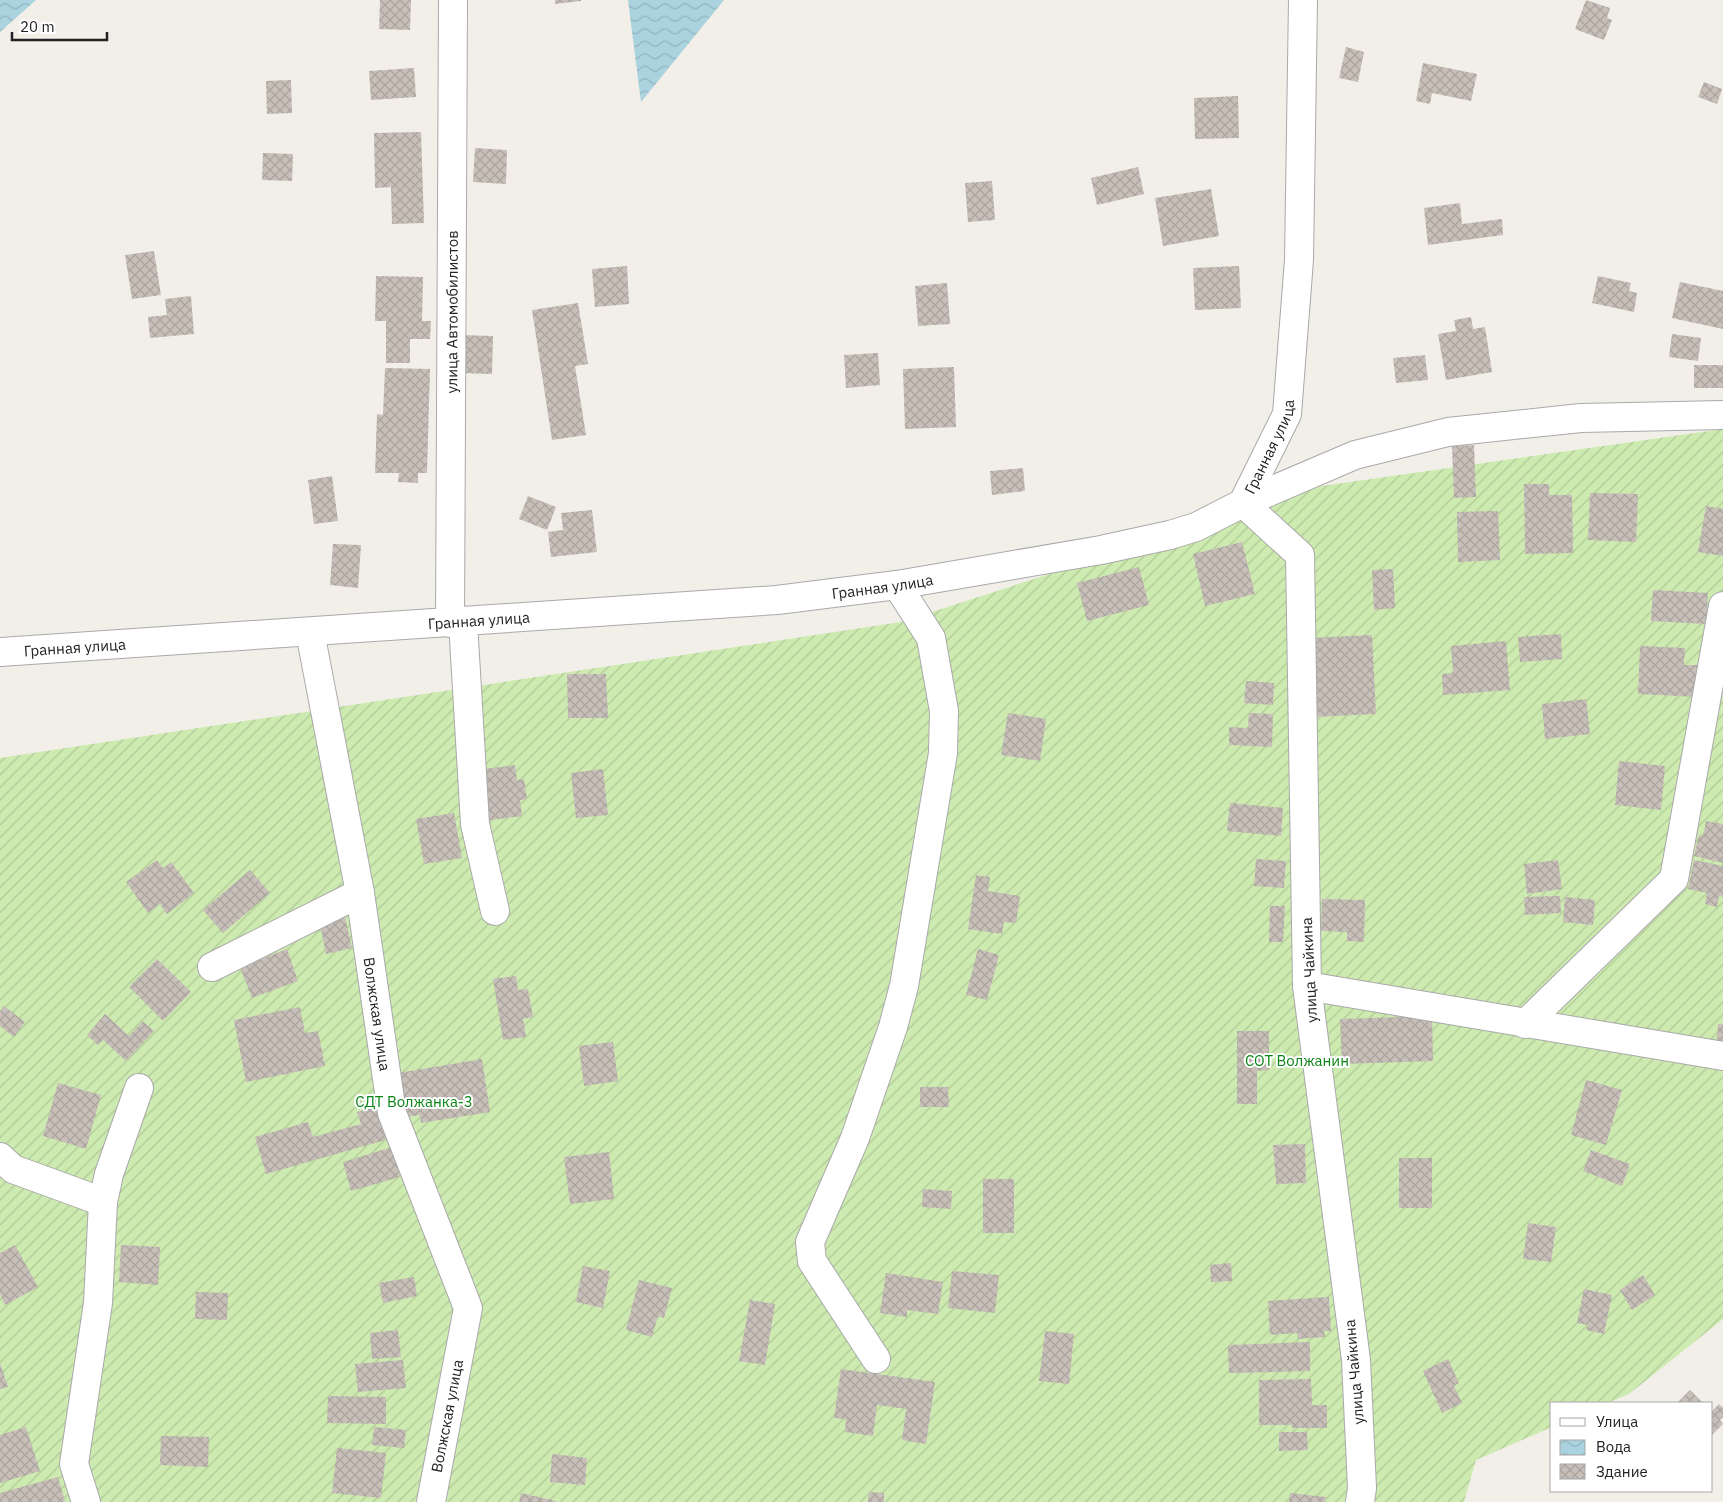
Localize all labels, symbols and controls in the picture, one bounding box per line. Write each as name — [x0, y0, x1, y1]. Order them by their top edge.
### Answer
scale bar — [12, 10, 108, 42]
text: 20 m — [20, 17, 55, 36]
street label: улица Автомобилистов — [442, 230, 461, 394]
street label: Гранная улица — [1240, 399, 1298, 497]
street label: Гранная улица — [831, 569, 934, 603]
street label: Гранная улица — [427, 607, 531, 633]
street label: Гранная улица — [23, 634, 126, 660]
street label: улица Чайкина — [1297, 917, 1321, 1023]
street label: Волжская улица — [360, 956, 395, 1072]
park label: СОТ Волжанин — [1245, 1051, 1349, 1070]
park label: СДТ Волжанка-3 — [355, 1092, 473, 1111]
street label: улица Чайкина — [1340, 1319, 1368, 1425]
street label: Волжская улица — [427, 1358, 467, 1474]
legend — [1550, 1402, 1713, 1492]
text: Улица — [1596, 1412, 1638, 1431]
text: Вода — [1596, 1437, 1631, 1456]
text: Здание — [1596, 1462, 1648, 1481]

